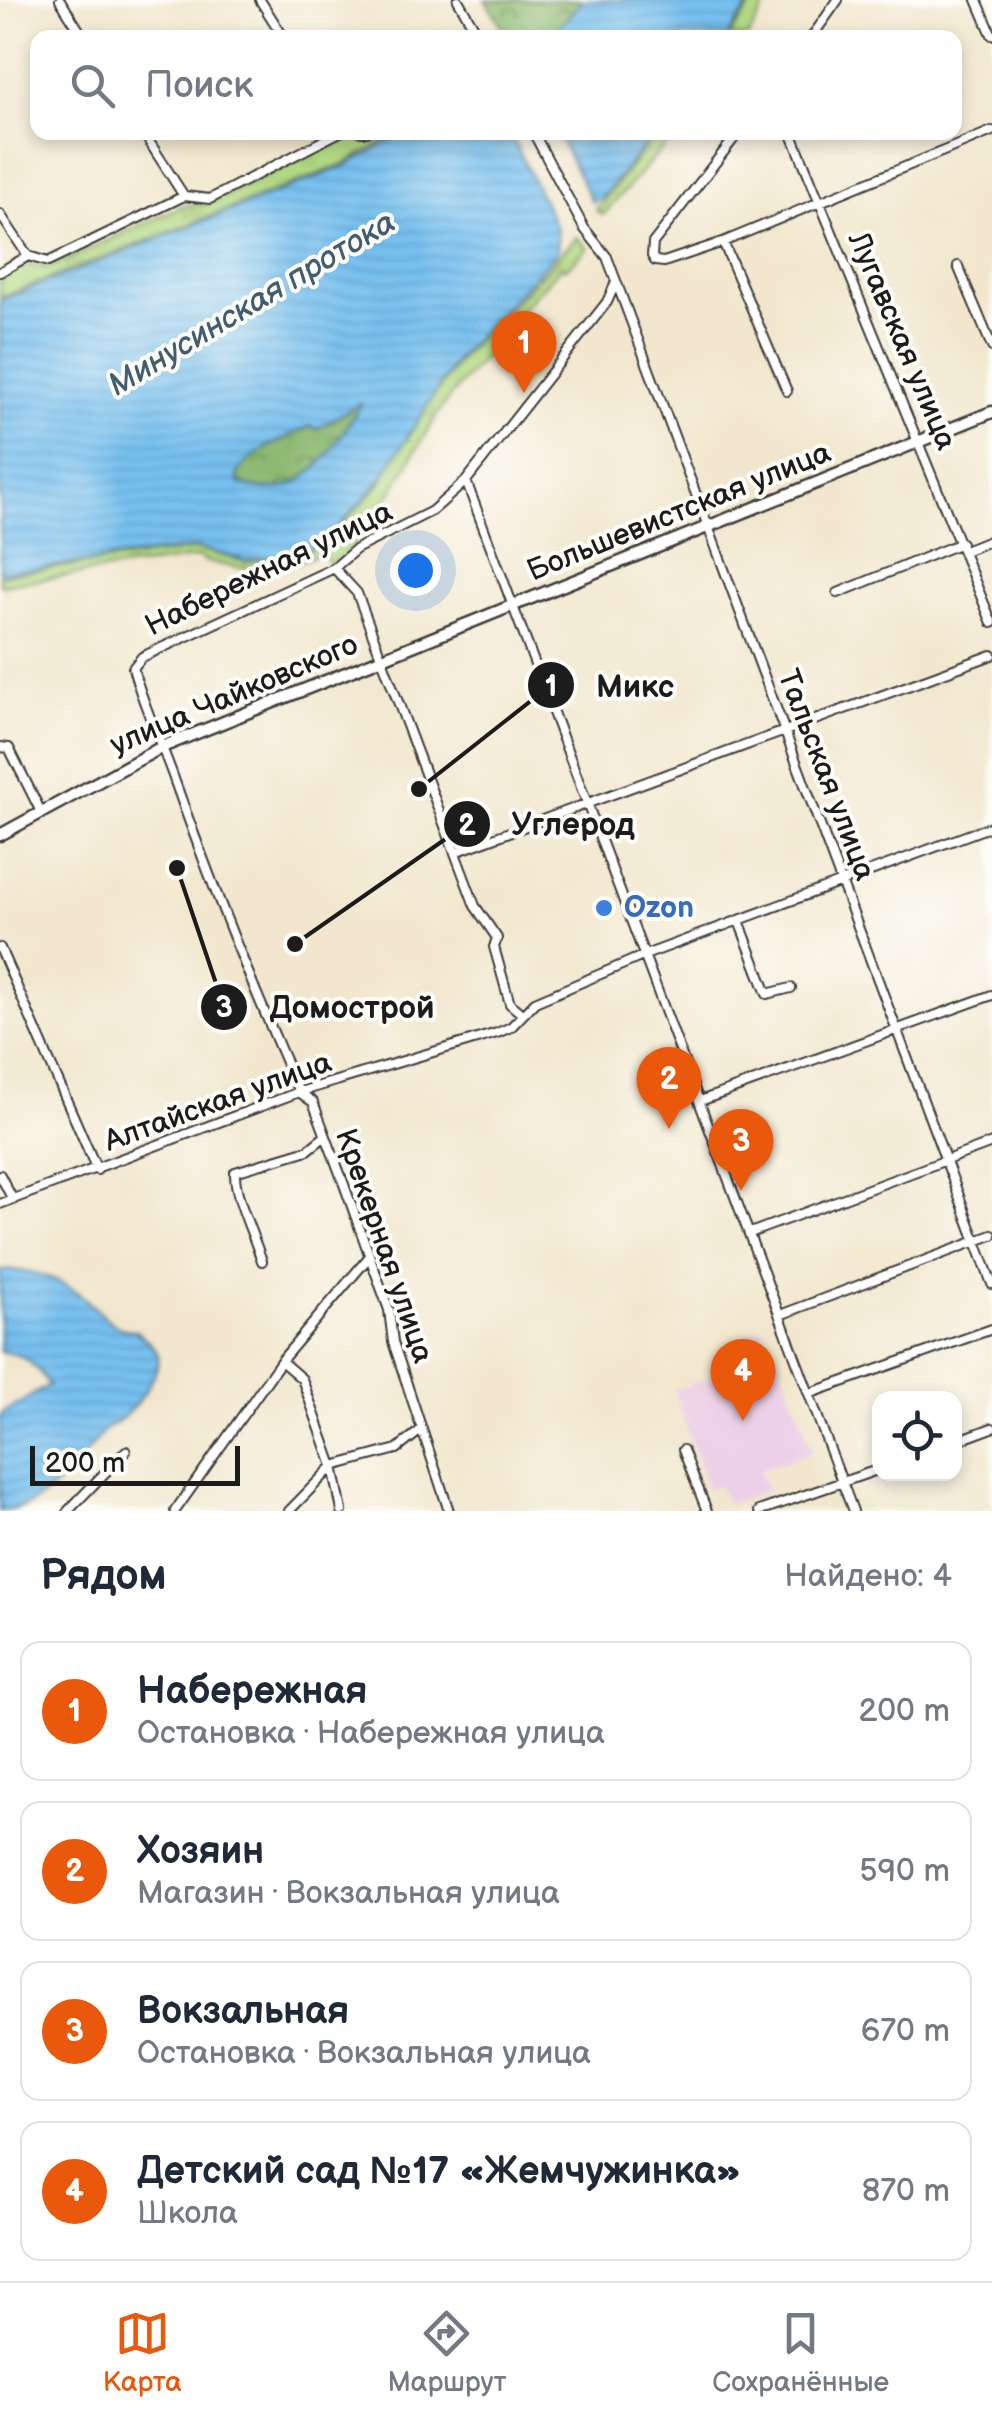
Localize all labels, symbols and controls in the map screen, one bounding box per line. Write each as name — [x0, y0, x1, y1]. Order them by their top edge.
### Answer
search box — [30, 30, 962, 140]
icon: search — [65, 58, 120, 113]
text: Поиск — [145, 63, 253, 108]
water label: Минусинская протока — [101, 203, 403, 405]
street label: Лугавская улица — [840, 226, 964, 456]
pin: 1 — [492, 310, 556, 393]
street label: Большевистская улица — [522, 435, 836, 589]
street label: Набережная улица — [140, 493, 399, 644]
your location — [390, 545, 441, 596]
street label: улица Чайковского — [105, 627, 363, 763]
callout: Микс — [526, 654, 694, 716]
street label: Тальская улица — [769, 665, 883, 886]
text: Микс — [596, 668, 674, 707]
text: 1 — [545, 669, 557, 705]
callout: Углерод — [442, 793, 655, 855]
text: Углерод — [511, 806, 635, 845]
text: 2 — [458, 808, 476, 844]
place label: Ozon — [624, 890, 694, 926]
marker: Ozon — [593, 897, 615, 919]
callout: Домострой — [199, 976, 454, 1038]
text: Домострой — [269, 989, 435, 1028]
text: 3 — [215, 990, 233, 1026]
street label: Алтайская улица — [99, 1044, 337, 1160]
pin: 2 — [636, 1046, 702, 1129]
pin: 3 — [708, 1108, 774, 1191]
street label: Крекерная улица — [327, 1124, 441, 1368]
pin: 4 — [710, 1338, 776, 1421]
map controls — [872, 1391, 962, 1481]
button: locate — [872, 1391, 962, 1481]
scale bar — [30, 1441, 240, 1486]
text: 200 m — [45, 1447, 125, 1480]
text: Рядом — [40, 1551, 167, 1602]
text: Найдено: 4 — [784, 1557, 952, 1596]
text: Набережная — [137, 1669, 367, 1714]
text: 1 — [68, 1692, 81, 1731]
text: 200 m — [858, 1692, 950, 1731]
text: Остановка · Набережная улица — [137, 1714, 605, 1753]
text: Хозяин — [137, 1829, 264, 1874]
text: 2 — [65, 1852, 84, 1891]
text: 590 m — [859, 1852, 950, 1891]
text: Магазин · Вокзальная улица — [137, 1874, 560, 1913]
text: Вокзальная — [137, 1989, 349, 2034]
text: 3 — [65, 2012, 84, 2051]
text: 670 m — [861, 2012, 950, 2051]
text: Остановка · Вокзальная улица — [137, 2034, 591, 2073]
text: Детский сад №17 «Жемчужинка» — [137, 2149, 741, 2194]
text: 4 — [65, 2172, 84, 2211]
text: 870 m — [862, 2172, 950, 2211]
text: Школа — [137, 2194, 238, 2233]
tab: Карта — [103, 2306, 182, 2399]
tab: Маршрут — [387, 2306, 507, 2399]
tab: Сохранённые — [712, 2306, 889, 2399]

